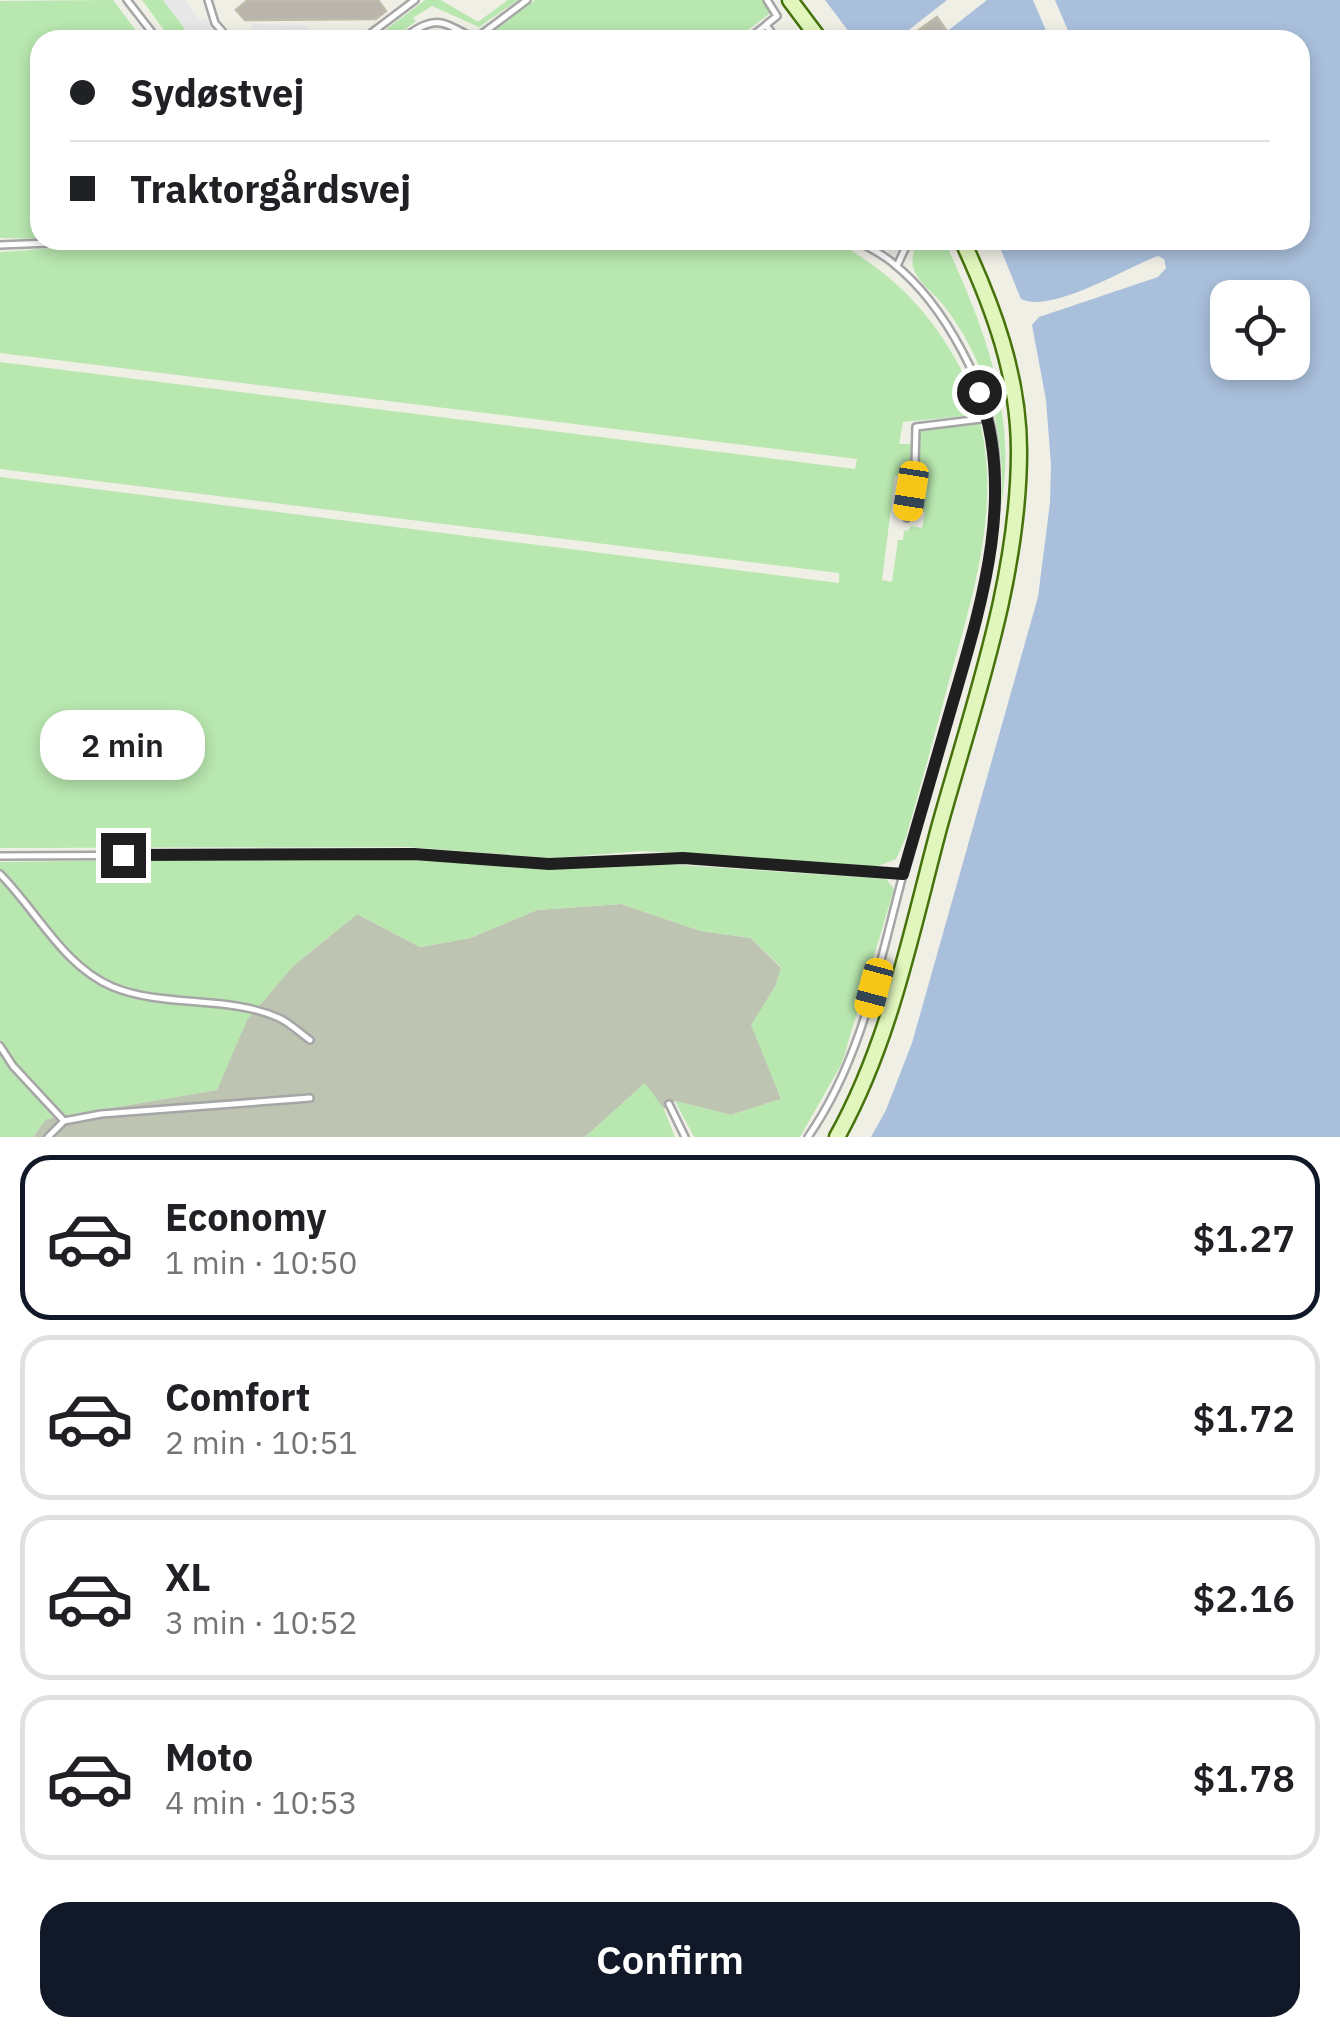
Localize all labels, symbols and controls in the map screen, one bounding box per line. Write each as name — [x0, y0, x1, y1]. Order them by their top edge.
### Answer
text: Sydøstvej — [130, 68, 304, 117]
text: Traktorgårdsvej — [130, 164, 411, 213]
map controls — [1210, 280, 1310, 380]
button: locate — [1210, 280, 1310, 380]
route start — [957, 370, 1002, 415]
car — [891, 459, 931, 523]
callout: 2 min — [41, 710, 206, 780]
text: 2 min — [81, 724, 164, 766]
route end — [101, 833, 146, 878]
car — [852, 955, 896, 1021]
text: Economy — [165, 1192, 327, 1241]
icon: car — [45, 1193, 135, 1283]
text: $1.27 — [1192, 1213, 1295, 1262]
text: 1 min · 10:50 — [165, 1241, 358, 1283]
text: Comfort — [165, 1372, 310, 1421]
icon: car — [45, 1373, 135, 1463]
text: $1.72 — [1192, 1393, 1295, 1442]
text: 2 min · 10:51 — [165, 1421, 358, 1463]
text: XL — [165, 1552, 211, 1601]
icon: car — [45, 1553, 135, 1643]
text: $2.16 — [1192, 1573, 1295, 1622]
text: 3 min · 10:52 — [165, 1601, 358, 1643]
text: Moto — [165, 1732, 253, 1781]
icon: car — [45, 1733, 135, 1823]
text: $1.78 — [1192, 1753, 1295, 1802]
text: 4 min · 10:53 — [165, 1781, 358, 1823]
button: Confirm — [40, 1902, 1300, 2017]

